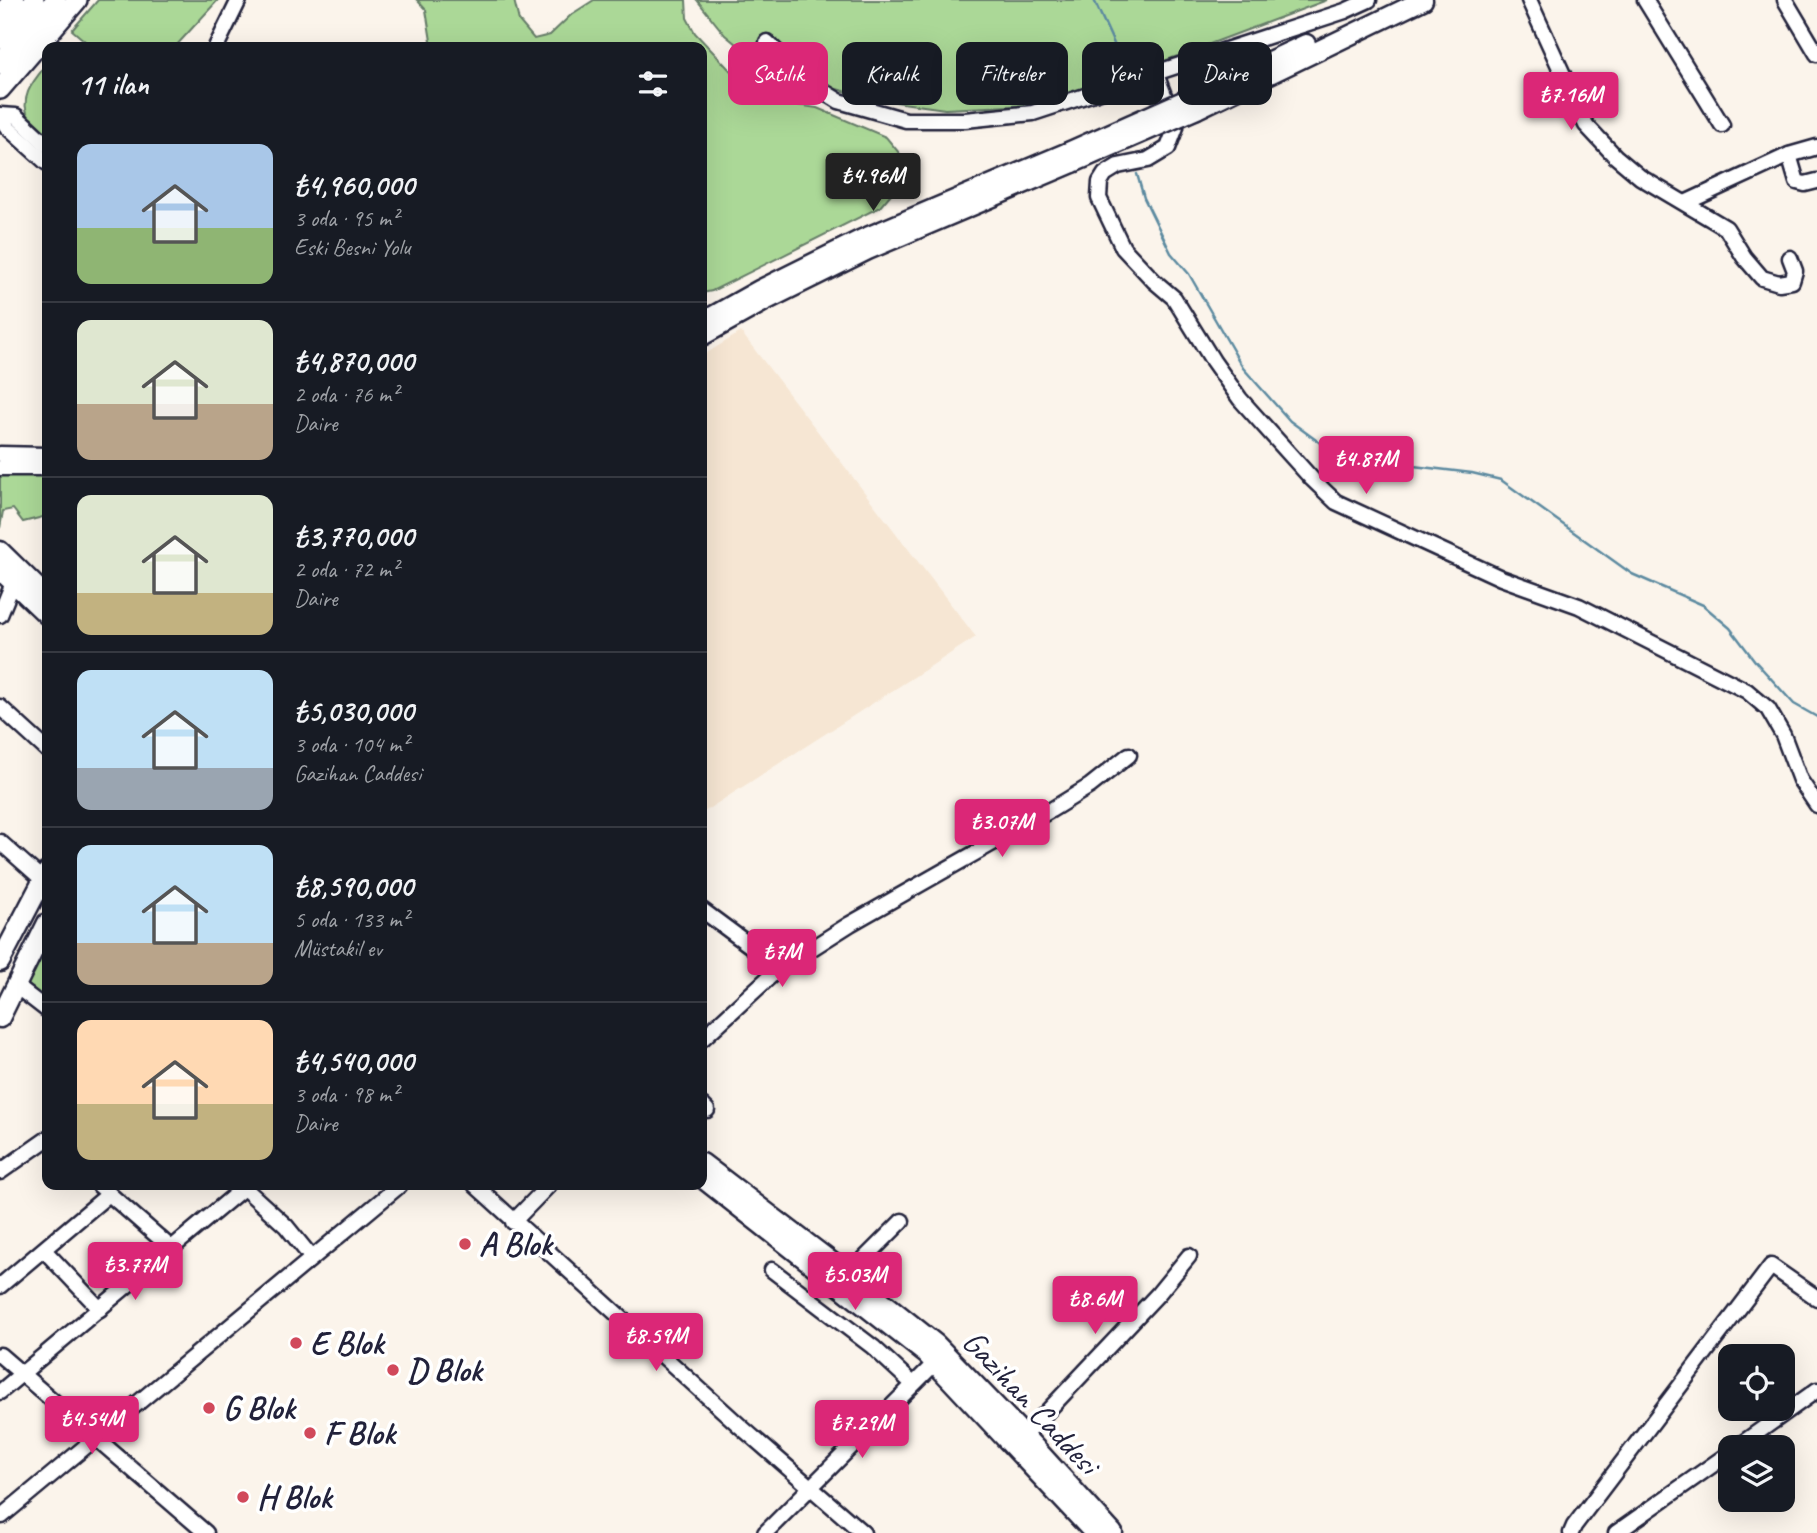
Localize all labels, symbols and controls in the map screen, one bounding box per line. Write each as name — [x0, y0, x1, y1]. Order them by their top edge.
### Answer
chip: Satılık — [728, 42, 828, 105]
chip: Kiralık — [842, 42, 942, 105]
chip: Filtreler — [956, 42, 1068, 105]
chip: Yeni — [1082, 42, 1164, 105]
chip: Daire — [1178, 42, 1272, 105]
text: 11 ilan — [77, 65, 149, 103]
icon: filters — [634, 65, 672, 103]
pin: ₺7.16M — [1514, 72, 1628, 132]
text: ₺7.16M — [1539, 80, 1603, 109]
pin: ₺4.96M — [816, 154, 930, 213]
text: ₺4.96M — [842, 161, 904, 190]
text: ₺4,960,000 — [294, 166, 414, 204]
icon: home — [133, 172, 217, 256]
text: 3 oda · 95 m² — [294, 204, 398, 233]
text: Eski Besni Yolu — [294, 233, 411, 262]
text: ₺4,870,000 — [294, 342, 414, 380]
icon: home — [133, 348, 217, 432]
text: 2 oda · 76 m² — [294, 380, 398, 409]
text: Daire — [294, 409, 337, 438]
pin: ₺4.87M — [1309, 436, 1423, 496]
text: ₺4.87M — [1335, 444, 1397, 473]
text: ₺3,770,000 — [294, 517, 414, 555]
icon: home — [133, 523, 217, 607]
text: 2 oda · 72 m² — [294, 555, 398, 584]
text: Daire — [294, 584, 337, 613]
text: ₺5,030,000 — [294, 692, 413, 730]
icon: home — [133, 698, 217, 782]
text: 3 oda · 104 m² — [294, 730, 409, 759]
text: Gazihan Caddesi — [294, 759, 421, 788]
pin: ₺3.07M — [945, 800, 1059, 859]
text: ₺3.07M — [971, 807, 1033, 836]
text: ₺8,590,000 — [294, 867, 413, 905]
icon: home — [133, 873, 217, 957]
text: 5 oda · 133 m² — [294, 905, 409, 934]
pin: ₺7M — [748, 930, 816, 989]
text: Müstakil ev — [294, 934, 382, 963]
text: ₺7M — [763, 937, 801, 966]
text: ₺4,540,000 — [294, 1042, 413, 1080]
icon: home — [133, 1048, 217, 1132]
text: 3 oda · 98 m² — [294, 1080, 398, 1109]
text: Daire — [294, 1109, 337, 1138]
place label: A Blok — [479, 1223, 554, 1265]
marker: A Blok — [457, 1236, 473, 1252]
pin: ₺3.77M — [78, 1242, 192, 1302]
text: ₺3.77M — [104, 1250, 166, 1279]
pin: ₺5.03M — [798, 1252, 912, 1312]
text: ₺5.03M — [824, 1260, 886, 1289]
pin: ₺8.6M — [1046, 1276, 1144, 1336]
text: ₺8.6M — [1069, 1284, 1121, 1313]
pin: ₺8.59M — [599, 1314, 713, 1373]
text: ₺8.59M — [625, 1321, 687, 1350]
street label: Gazihan Caddesi — [953, 1321, 1111, 1486]
place label: E Blok — [310, 1322, 386, 1364]
marker: E Blok — [288, 1335, 304, 1351]
map controls — [1718, 1344, 1795, 1512]
button: locate — [1718, 1344, 1795, 1421]
place label: D Blok — [407, 1349, 484, 1391]
marker: D Blok — [385, 1362, 401, 1378]
place label: G Blok — [223, 1387, 297, 1429]
pin: ₺4.54M — [35, 1396, 149, 1456]
marker: G Blok — [201, 1400, 217, 1416]
pin: ₺7.29M — [805, 1400, 919, 1460]
text: ₺4.54M — [61, 1404, 123, 1433]
text: ₺7.29M — [831, 1408, 893, 1437]
place label: F Blok — [324, 1412, 397, 1454]
marker: F Blok — [302, 1425, 318, 1441]
button: layers — [1718, 1435, 1795, 1512]
place label: H Blok — [257, 1476, 334, 1518]
marker: H Blok — [235, 1489, 251, 1505]

